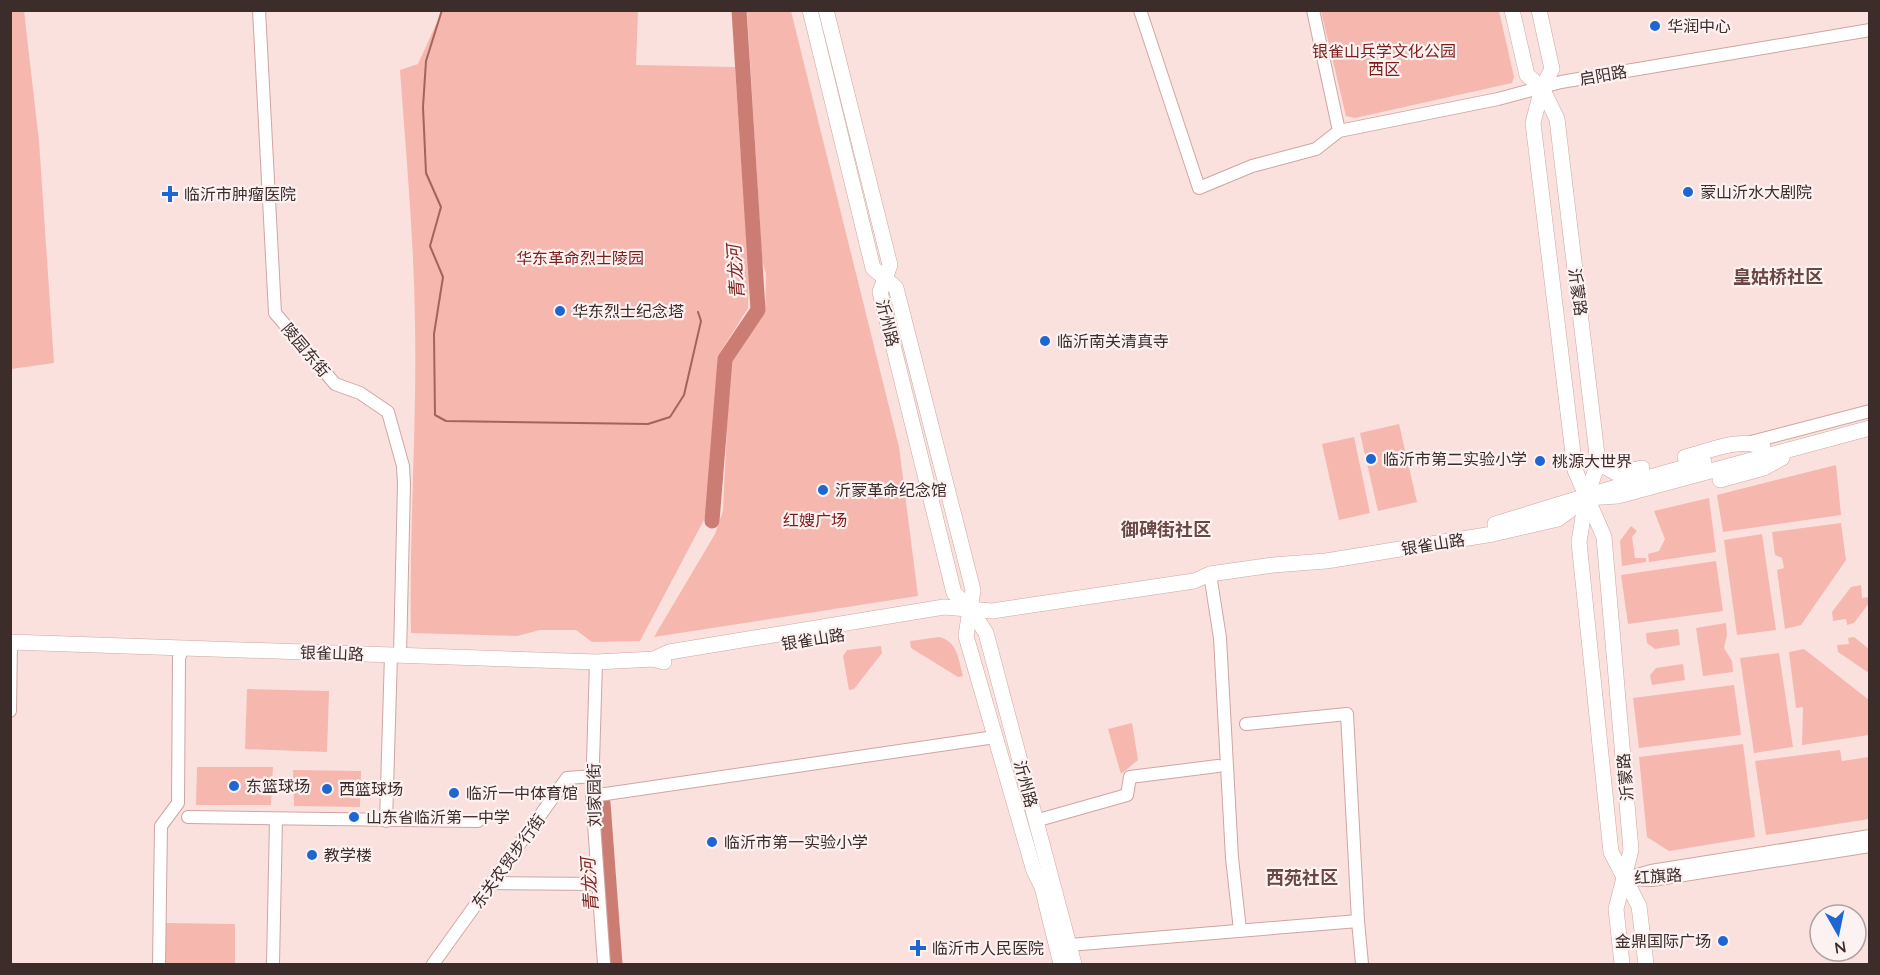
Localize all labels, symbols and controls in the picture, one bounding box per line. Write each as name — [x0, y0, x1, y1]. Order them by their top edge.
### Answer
place label: 华润中心 — [1667, 16, 1731, 36]
marker: 华润中心 — [1648, 19, 1662, 33]
park label: 银雀山兵学文化公园 西区 — [1312, 41, 1456, 79]
street label: 启阳路 — [1578, 61, 1628, 89]
place label: 蒙山沂水大剧院 — [1700, 182, 1812, 202]
place label: 临沂市肿瘤医院 — [184, 184, 296, 204]
marker: 临沂市肿瘤医院 — [161, 185, 179, 203]
marker: 蒙山沂水大剧院 — [1681, 185, 1695, 199]
water label: 青龙河 — [722, 241, 749, 300]
park label: 华东革命烈士陵园 — [516, 248, 644, 268]
district label: 皇姑桥社区 — [1733, 265, 1823, 288]
street label: 沂蒙路 — [1565, 267, 1591, 317]
street label: 沂州路 — [872, 297, 904, 349]
place label: 华东烈士纪念塔 — [572, 301, 684, 321]
marker: 华东烈士纪念塔 — [553, 304, 567, 318]
street label: 陵园东街 — [278, 319, 334, 381]
place label: 临沂南关清真寺 — [1057, 331, 1169, 351]
marker: 临沂南关清真寺 — [1038, 334, 1052, 348]
place label: 临沂市第二实验小学 — [1383, 449, 1527, 469]
place label: 桃源大世界 — [1552, 451, 1632, 471]
marker: 临沂市第二实验小学 — [1364, 452, 1378, 466]
marker: 桃源大世界 — [1533, 454, 1547, 468]
place label: 沂蒙革命纪念馆 — [835, 480, 947, 500]
marker: 沂蒙革命纪念馆 — [816, 483, 830, 497]
park label: 红嫂广场 — [783, 510, 847, 530]
district label: 御碑街社区 — [1120, 518, 1211, 541]
street label: 银雀山路 — [1400, 529, 1466, 559]
street label: 银雀山路 — [780, 624, 846, 654]
street label: 银雀山路 — [300, 642, 364, 664]
street label: 沂蒙路 — [1613, 752, 1637, 802]
street label: 沂州路 — [1010, 758, 1042, 810]
street label: 刘家园街 — [583, 763, 605, 827]
place label: 东篮球场 — [246, 776, 310, 796]
marker: 东篮球场 — [227, 779, 241, 793]
place label: 西篮球场 — [339, 779, 403, 799]
marker: 西篮球场 — [320, 782, 334, 796]
place label: 临沂一中体育馆 — [466, 783, 578, 803]
marker: 临沂一中体育馆 — [447, 786, 461, 800]
place label: 山东省临沂第一中学 — [366, 807, 510, 827]
marker: 山东省临沂第一中学 — [347, 810, 361, 824]
street label: 东关农贸步行街 — [467, 810, 549, 912]
place label: 临沂市第一实验小学 — [724, 832, 868, 852]
marker: 临沂市第一实验小学 — [705, 835, 719, 849]
place label: 教学楼 — [324, 845, 372, 865]
marker: 教学楼 — [305, 848, 319, 862]
water label: 青龙河 — [576, 854, 603, 913]
street label: 红旗路 — [1633, 864, 1683, 888]
district label: 西苑社区 — [1266, 866, 1338, 889]
north arrow — [1808, 903, 1868, 963]
place label: 金鼎国际广场 — [1615, 931, 1711, 951]
marker: 金鼎国际广场 — [1716, 934, 1730, 948]
text: N — [1833, 937, 1848, 959]
place label: 临沂市人民医院 — [932, 938, 1044, 958]
marker: 临沂市人民医院 — [909, 939, 927, 957]

